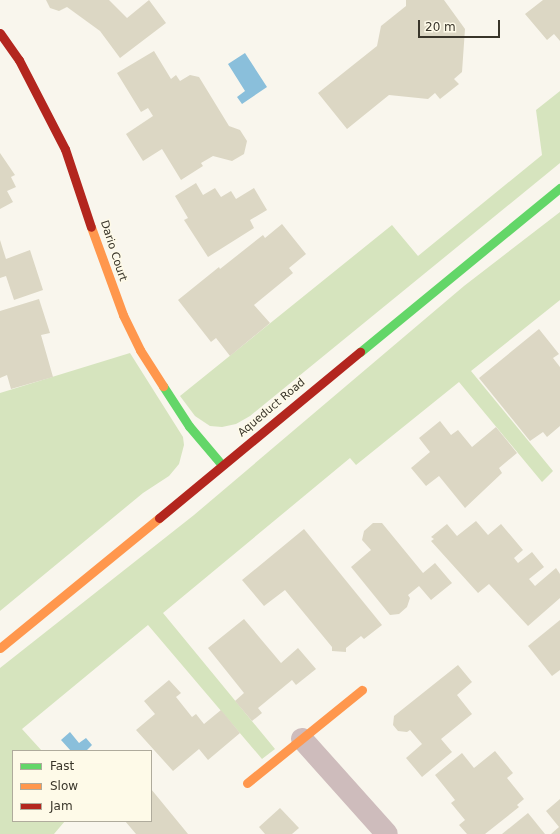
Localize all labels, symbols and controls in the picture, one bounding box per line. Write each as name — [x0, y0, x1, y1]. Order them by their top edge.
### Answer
scale bar — [420, 12, 502, 38]
text: 20 m — [425, 20, 456, 34]
street label: Dario Court — [97, 219, 129, 283]
street label: Aqueduct Road — [236, 376, 308, 440]
legend — [12, 750, 152, 822]
text: Fast — [50, 759, 74, 773]
text: Slow — [50, 779, 78, 793]
text: Jam — [50, 799, 73, 813]

